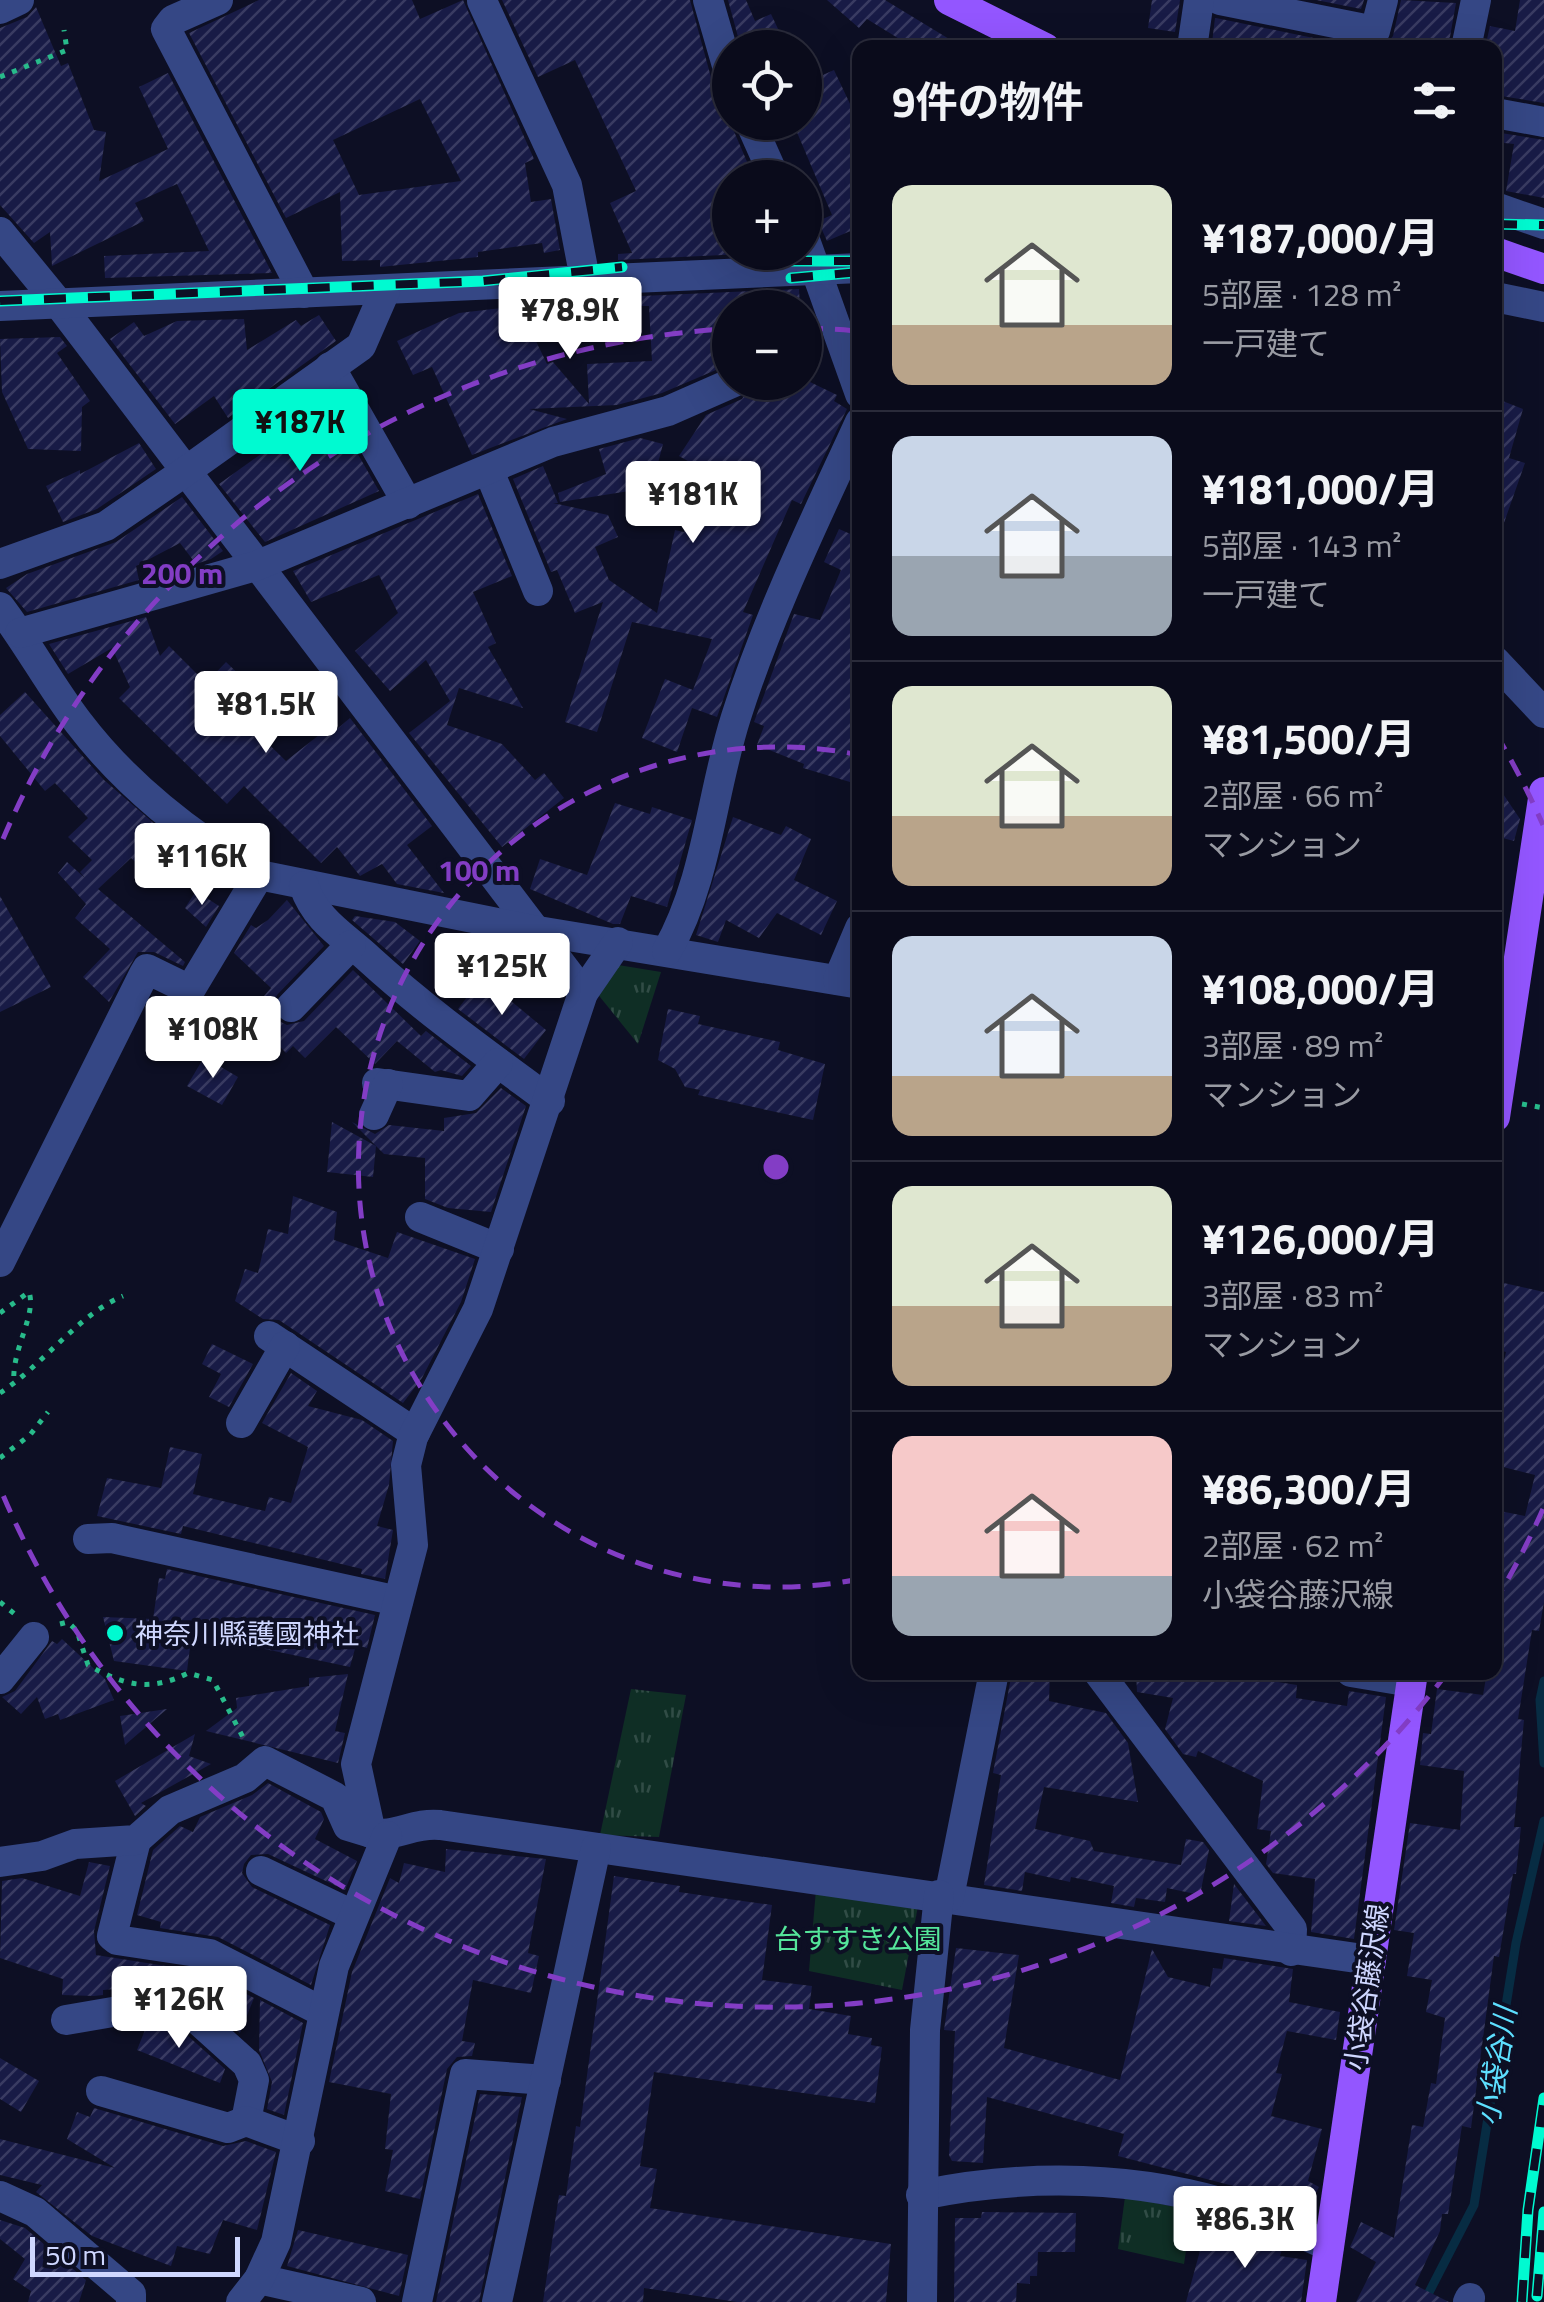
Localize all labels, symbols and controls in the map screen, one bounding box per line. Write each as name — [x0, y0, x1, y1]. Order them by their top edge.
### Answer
map controls — [712, 30, 822, 400]
button: locate — [712, 30, 822, 140]
text: 9件の物件 — [892, 69, 1084, 133]
icon: filters — [1407, 73, 1462, 128]
button: + — [712, 160, 822, 270]
text: ¥187,000/月 — [1202, 205, 1439, 269]
icon: home — [972, 225, 1092, 345]
text: 5部屋 · 128 m² — [1202, 270, 1401, 318]
pin: ¥78.9K — [489, 277, 651, 362]
text: ¥78.9K — [521, 285, 619, 333]
button: − — [712, 290, 822, 400]
text: 一戸建て — [1202, 319, 1330, 367]
pin: ¥187K — [230, 389, 370, 474]
text: ¥187K — [255, 397, 345, 445]
text: ¥181,000/月 — [1202, 456, 1439, 520]
pin: ¥181K — [623, 461, 763, 546]
text: ¥181K — [648, 469, 738, 517]
icon: home — [972, 476, 1092, 596]
text: 5部屋 · 143 m² — [1202, 521, 1401, 569]
text: 200 m — [141, 550, 223, 596]
text: 一戸建て — [1202, 570, 1330, 618]
pin: ¥81.5K — [185, 671, 347, 756]
text: ¥81.5K — [217, 679, 315, 727]
text: ¥81,500/月 — [1202, 706, 1416, 770]
icon: home — [972, 726, 1092, 846]
text: 2部屋 · 66 m² — [1202, 771, 1384, 819]
text: マンション — [1202, 820, 1362, 868]
pin: ¥116K — [132, 823, 272, 908]
text: ¥116K — [157, 831, 247, 879]
text: 100 m — [438, 847, 520, 893]
pin: ¥125K — [432, 933, 572, 1018]
text: ¥125K — [457, 941, 547, 989]
text: ¥108,000/月 — [1202, 956, 1439, 1020]
icon: home — [972, 976, 1092, 1096]
pin: ¥108K — [143, 996, 283, 1081]
text: ¥108K — [168, 1004, 258, 1052]
text: 3部屋 · 89 m² — [1202, 1021, 1384, 1069]
text: マンション — [1202, 1070, 1362, 1118]
centre of rings — [758, 1149, 794, 1185]
text: ¥126,000/月 — [1202, 1206, 1439, 1270]
icon: home — [972, 1226, 1092, 1346]
text: 3部屋 · 83 m² — [1202, 1271, 1384, 1319]
text: マンション — [1202, 1320, 1362, 1368]
text: ¥86,300/月 — [1202, 1456, 1416, 1520]
icon: home — [972, 1476, 1092, 1596]
text: 2部屋 · 62 m² — [1202, 1521, 1384, 1569]
text: 小袋谷藤沢線 — [1202, 1570, 1394, 1618]
place label: 神奈川縣護國神社 — [135, 1612, 359, 1655]
marker: 神奈川縣護國神社 — [104, 1622, 126, 1644]
street label: 小袋谷藤沢線 — [1333, 1901, 1399, 2073]
park label: 台すすき公園 — [774, 1917, 942, 1960]
pin: ¥126K — [109, 1966, 249, 2051]
text: ¥126K — [134, 1974, 224, 2022]
water label: 小袋谷川 — [1464, 2000, 1529, 2129]
pin: ¥86.3K — [1164, 2186, 1326, 2271]
text: ¥86.3K — [1196, 2194, 1294, 2242]
scale bar — [30, 2232, 240, 2276]
text: 50 m — [45, 2233, 106, 2276]

